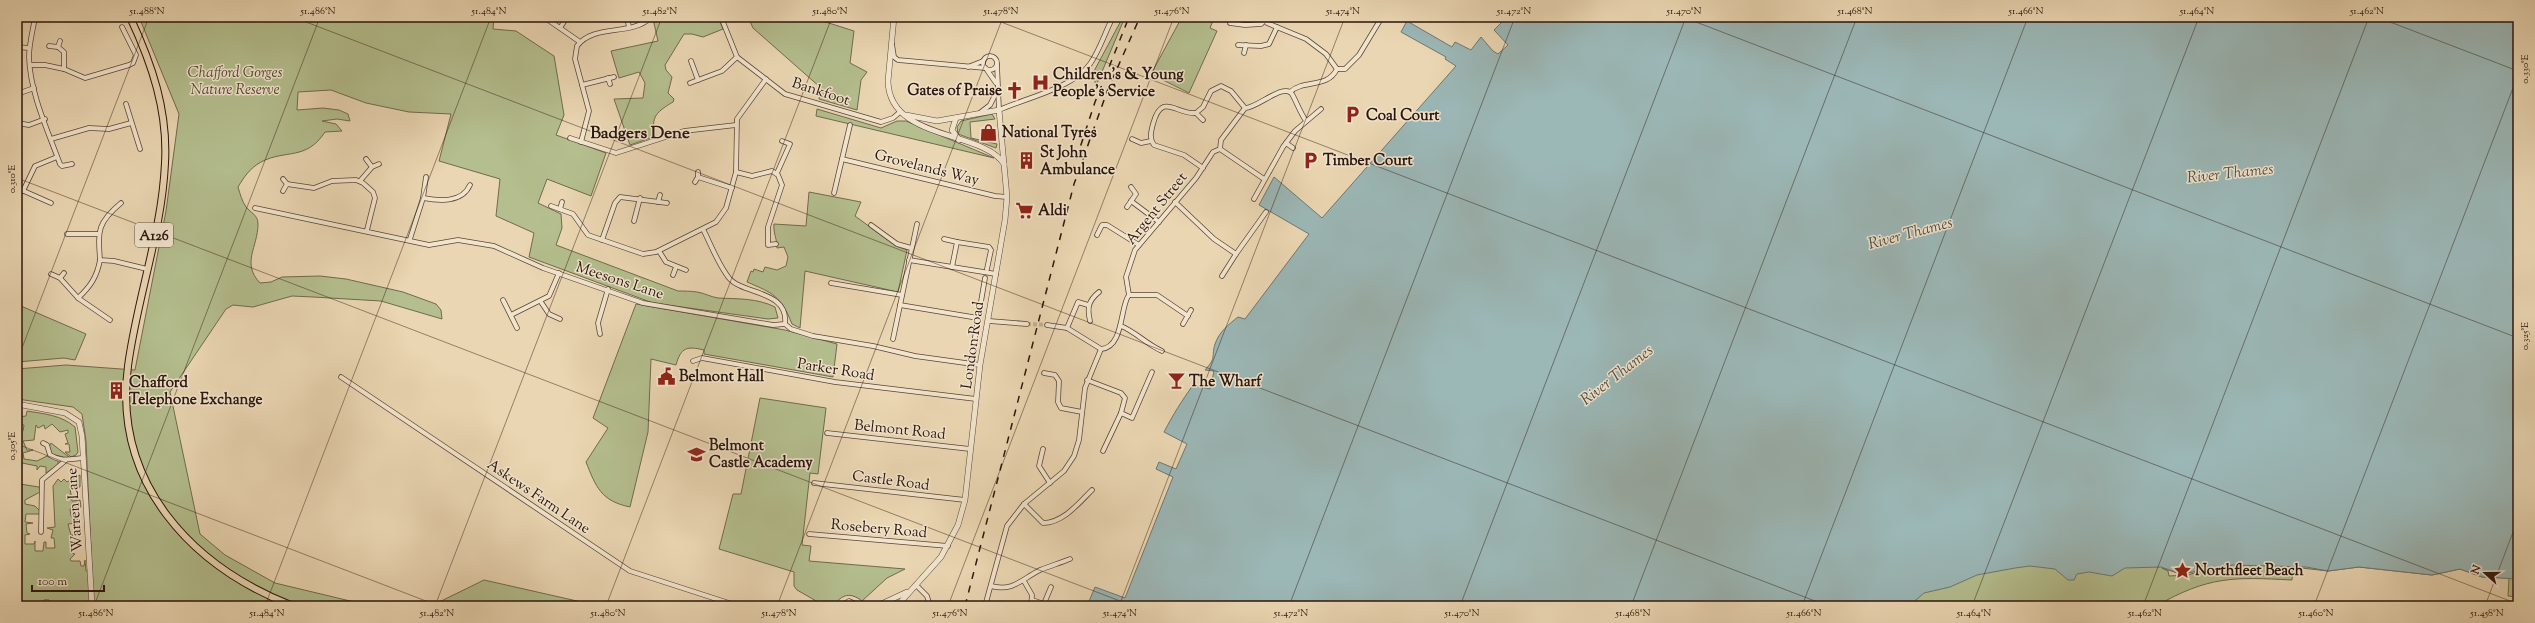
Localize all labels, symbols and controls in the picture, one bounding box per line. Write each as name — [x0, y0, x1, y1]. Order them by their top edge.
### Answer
text: 51.488°N — [129, 4, 164, 19]
text: 51.486°N — [300, 4, 335, 19]
text: 51.484°N — [471, 4, 506, 19]
text: 51.482°N — [642, 4, 677, 19]
text: 51.480°N — [811, 4, 848, 19]
text: 51.478°N — [983, 4, 1018, 19]
text: 51.476°N — [1154, 4, 1189, 19]
text: 51.474°N — [1325, 4, 1360, 19]
text: 51.472°N — [1496, 4, 1531, 19]
text: 51.470°N — [1666, 4, 1701, 19]
text: 51.468°N — [1837, 4, 1872, 19]
text: 51.466°N — [2008, 4, 2043, 19]
text: 51.464°N — [2179, 4, 2214, 19]
text: 51.462°N — [2349, 4, 2384, 19]
text: 0.330°E — [2518, 54, 2533, 84]
park label: Chafford Gorges Nature Reserve — [188, 63, 282, 101]
place label: Children's & Young People's Service — [1053, 65, 1184, 103]
street label: Bankfoot — [789, 73, 852, 112]
hospital icon: Children's & Young People's Service — [1030, 73, 1050, 93]
church icon: Gates of Praise — [1005, 80, 1025, 100]
place label: Gates of Praise — [907, 81, 1002, 102]
parking icon: Coal Court — [1343, 105, 1363, 125]
place label: Coal Court — [1366, 106, 1440, 127]
district label: Badgers Dene — [590, 122, 690, 146]
shop icon: National Tyres — [979, 122, 999, 142]
place label: National Tyres — [1002, 123, 1097, 144]
place label: St John Ambulance — [1040, 143, 1115, 181]
street label: Grovelands Way — [872, 145, 982, 192]
parking icon: Timber Court — [1300, 150, 1320, 170]
building icon: St John Ambulance — [1017, 151, 1037, 171]
place label: Timber Court — [1323, 151, 1413, 172]
water label: River Thames — [2186, 159, 2275, 190]
text: 0.310°E — [5, 165, 20, 193]
street label: Argent Street — [1121, 168, 1193, 250]
supermarket icon: Aldi — [1015, 200, 1035, 220]
place label: Aldi — [1038, 201, 1068, 222]
water label: River Thames — [1866, 212, 1955, 257]
road number: A126 — [135, 223, 173, 247]
street label: Meesons Lane — [573, 257, 666, 306]
street label: London Road — [957, 300, 990, 390]
text: 0.325°E — [2518, 322, 2533, 350]
water label: River Thames — [1576, 340, 1659, 412]
street label: Parker Road — [796, 354, 876, 387]
public building icon: Belmont Hall — [656, 366, 676, 386]
place label: Belmont Hall — [679, 367, 765, 388]
bar icon: The Wharf — [1166, 371, 1186, 391]
place label: The Wharf — [1189, 372, 1263, 393]
place label: Chafford Telephone Exchange — [129, 373, 263, 411]
building icon: Chafford Telephone Exchange — [106, 381, 126, 401]
street label: Belmont Road — [853, 415, 947, 446]
text: 0.305°E — [5, 432, 20, 460]
place label: Belmont Castle Academy — [709, 436, 813, 474]
school or university icon: Belmont Castle Academy — [686, 444, 706, 464]
street label: Askews Farm Lane — [482, 455, 594, 540]
street label: Castle Road — [851, 466, 931, 497]
street label: Warren Lane — [62, 467, 89, 553]
street label: Rosebery Road — [830, 515, 928, 544]
north arrow — [2465, 553, 2505, 593]
place icon: Northfleet Beach — [2172, 560, 2192, 580]
place label: Northfleet Beach — [2195, 561, 2304, 582]
text: N — [2467, 563, 2486, 578]
scale bar — [32, 567, 104, 593]
text: 100 m — [38, 573, 67, 591]
text: 51.486°N — [78, 606, 113, 621]
text: 51.484°N — [249, 606, 284, 621]
text: 51.482°N — [419, 606, 454, 621]
text: 51.480°N — [589, 606, 626, 621]
text: 51.478°N — [761, 606, 796, 621]
text: 51.476°N — [932, 606, 967, 621]
text: 51.474°N — [1102, 606, 1137, 621]
text: 51.472°N — [1273, 606, 1308, 621]
text: 51.470°N — [1444, 606, 1479, 621]
text: 51.468°N — [1615, 606, 1650, 621]
text: 51.466°N — [1786, 606, 1821, 621]
text: 51.464°N — [1956, 606, 1991, 621]
text: 51.462°N — [2127, 606, 2162, 621]
text: 51.460°N — [2298, 606, 2333, 621]
text: 51.458°N — [2469, 606, 2504, 621]

